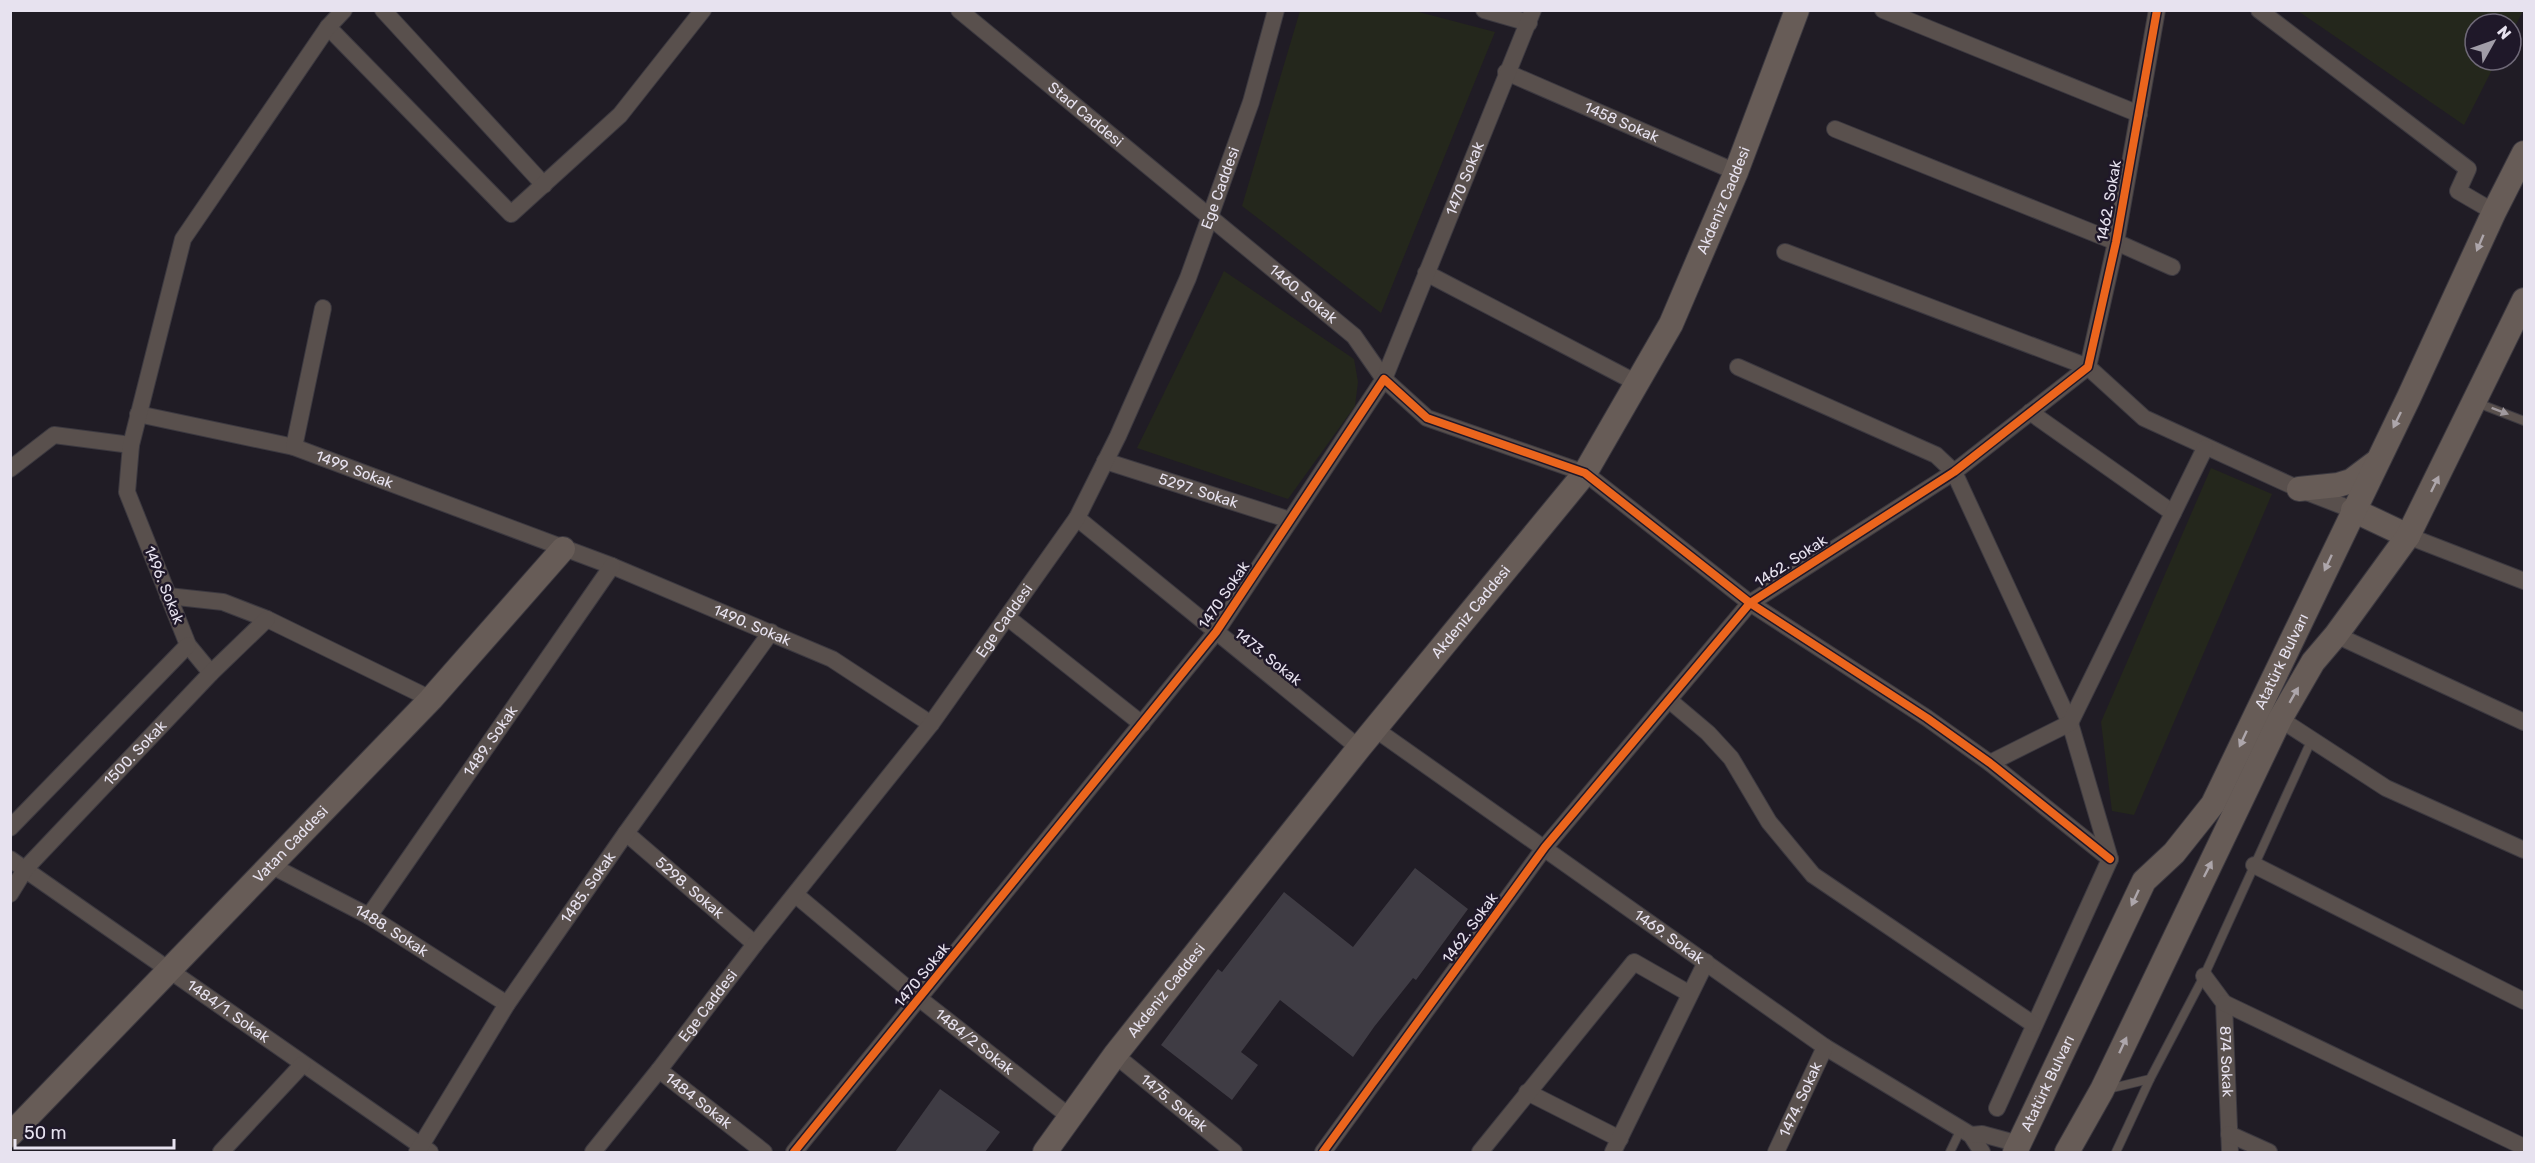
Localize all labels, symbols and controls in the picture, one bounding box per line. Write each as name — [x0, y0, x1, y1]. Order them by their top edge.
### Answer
north arrow — [2463, 12, 2523, 72]
text: N — [2493, 22, 2515, 43]
street label: Stad Caddesi — [1044, 78, 1127, 151]
street label: 1458 Sokak — [1582, 98, 1662, 146]
street label: 1470 Sokak — [1442, 139, 1488, 218]
street label: Ege Caddesi — [1197, 144, 1243, 231]
street label: Akdeniz Caddesi — [1693, 144, 1754, 257]
street label: 1462. Sokak — [2093, 159, 2125, 243]
one-way arrow — [2475, 235, 2485, 253]
street label: 1460. Sokak — [1265, 260, 1341, 327]
one-way arrow — [2491, 407, 2509, 417]
one-way arrow — [2393, 411, 2403, 429]
street label: 1499. Sokak — [313, 447, 396, 492]
street label: 5297. Sokak — [1156, 470, 1241, 512]
one-way arrow — [2429, 475, 2439, 493]
street label: 1462. Sokak — [1751, 531, 1831, 591]
street label: 1496. Sokak — [140, 543, 188, 627]
one-way arrow — [2323, 555, 2332, 572]
street label: 1470 Sokak — [1195, 557, 1253, 632]
street label: Akdeniz Caddesi — [1428, 562, 1514, 662]
street label: Ege Caddesi — [972, 580, 1036, 661]
street label: 1490. Sokak — [710, 601, 794, 650]
street label: Atatürk Bulvarı — [2251, 611, 2312, 712]
street label: 1473. Sokak — [1231, 624, 1305, 690]
one-way arrow — [2289, 686, 2299, 703]
street label: 1489. Sokak — [460, 702, 521, 780]
street label: 1500. Sokak — [100, 716, 170, 789]
one-way arrow — [2239, 730, 2248, 747]
street label: Vatan Caddesi — [249, 802, 332, 887]
street label: 1485. Sokak — [557, 848, 619, 927]
street label: 5298. Sokak — [652, 853, 728, 923]
one-way arrow — [2203, 861, 2212, 878]
street label: 1462. Sokak — [1438, 889, 1502, 967]
one-way arrow — [2131, 890, 2140, 907]
street label: 1488. Sokak — [351, 901, 432, 961]
street label: 1469. Sokak — [1630, 906, 1708, 968]
street label: 1470 Sokak — [890, 939, 954, 1011]
street label: Akdeniz Caddesi — [1124, 940, 1209, 1041]
street label: Ege Caddesi — [675, 966, 741, 1045]
street label: 1484/1. Sokak — [183, 976, 273, 1047]
street label: 1484/2 Sokak — [931, 1005, 1018, 1079]
street label: 874 Sokak — [2216, 1025, 2237, 1098]
street label: Atatürk Bulvarı — [2017, 1033, 2078, 1134]
one-way arrow — [2117, 1036, 2127, 1054]
street label: 1474. Sokak — [1775, 1059, 1826, 1140]
street label: 1484 Sokak — [661, 1069, 736, 1133]
street label: 1475. Sokak — [1137, 1070, 1211, 1136]
scale bar — [15, 1112, 174, 1150]
text: 50 m — [24, 1122, 67, 1144]

